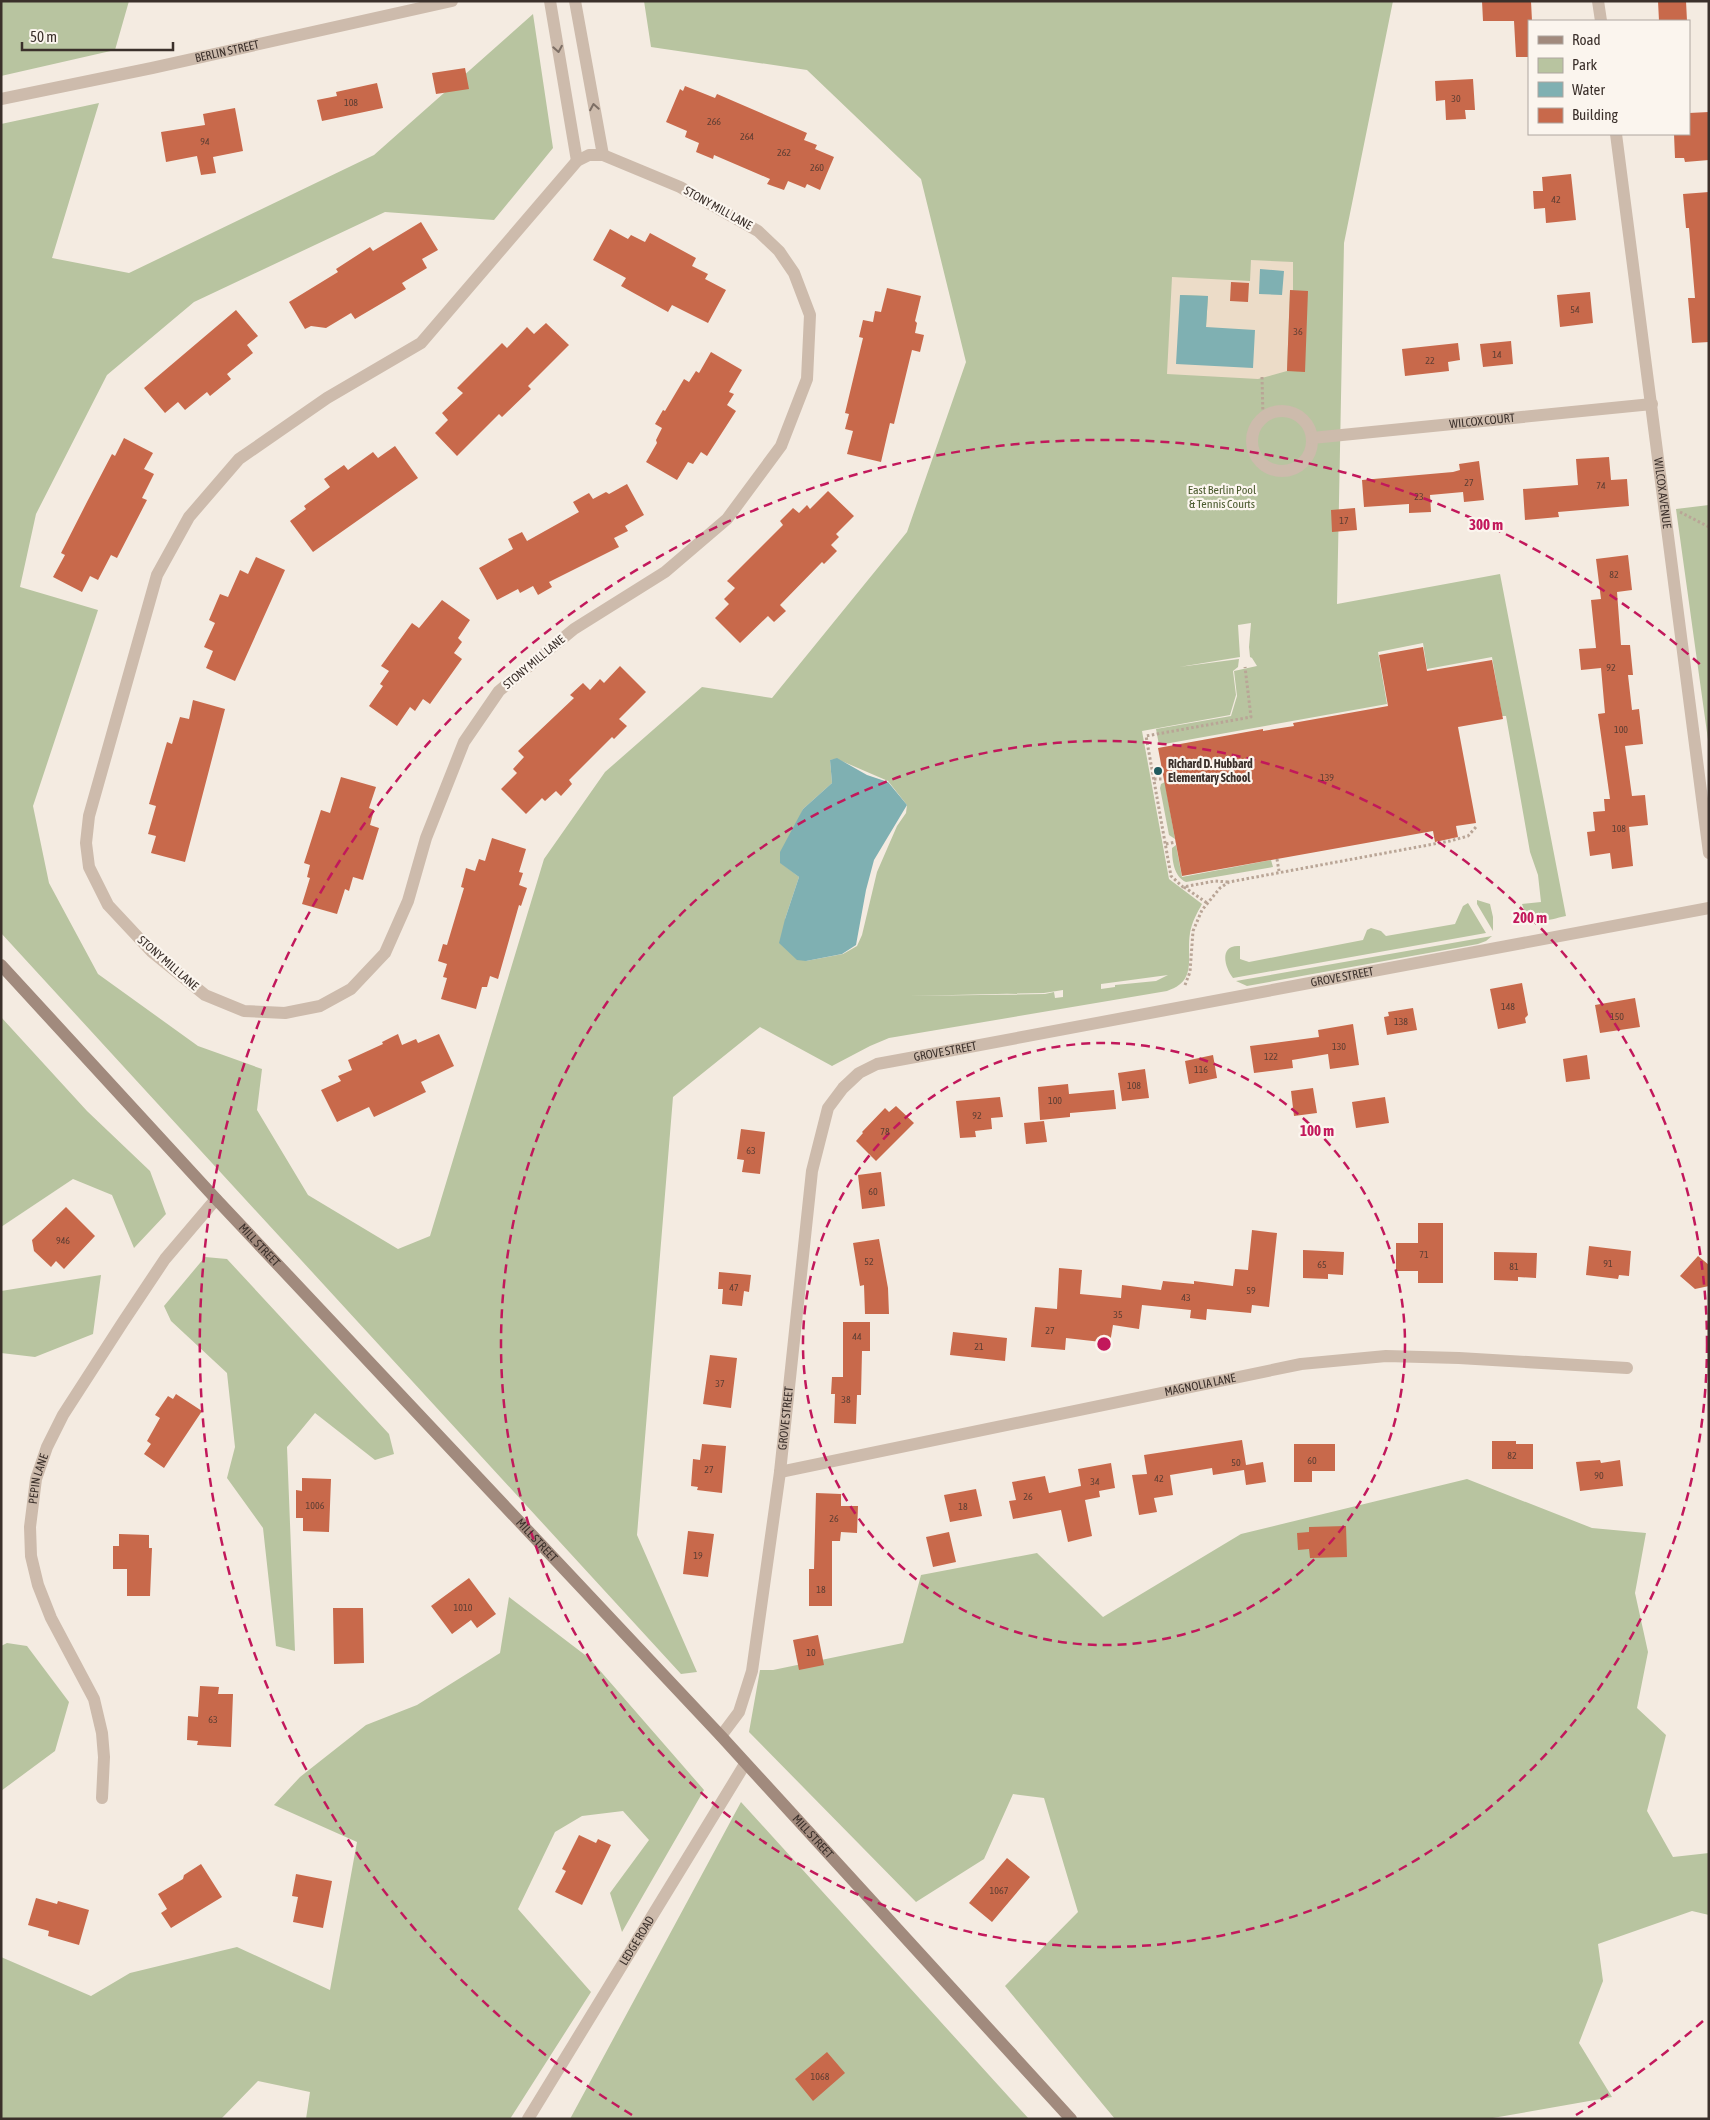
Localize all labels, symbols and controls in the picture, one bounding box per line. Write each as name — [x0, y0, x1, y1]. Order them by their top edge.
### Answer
scale bar — [22, 20, 174, 52]
legend — [1528, 20, 1690, 135]
text: 50 m — [30, 28, 57, 45]
text: Road — [1572, 31, 1601, 48]
street label: BERLIN STREET — [194, 37, 261, 65]
one-way arrow — [552, 45, 562, 54]
text: Park — [1572, 56, 1597, 73]
text: Water — [1572, 81, 1605, 98]
house number: 30 — [1451, 93, 1461, 104]
house number: 108 — [344, 97, 358, 108]
one-way arrow — [589, 103, 600, 112]
text: Building — [1572, 106, 1618, 123]
house number: 266 — [707, 116, 721, 127]
house number: 264 — [740, 131, 754, 142]
house number: 94 — [200, 136, 210, 147]
house number: 262 — [777, 147, 791, 158]
house number: 260 — [810, 162, 824, 173]
street label: STONY MILL LANE — [681, 183, 755, 233]
house number: 42 — [1551, 194, 1561, 205]
house number: 54 — [1570, 304, 1580, 315]
house number: 36 — [1293, 326, 1303, 337]
house number: 14 — [1492, 349, 1502, 360]
house number: 22 — [1425, 355, 1435, 366]
street label: WILCOX COURT — [1449, 411, 1516, 431]
street label: WILCOX AVENUE — [1651, 457, 1674, 529]
house number: 27 — [1464, 477, 1474, 488]
house number: 74 — [1596, 480, 1606, 491]
park label: East Berlin Pool & Tennis Courts — [1188, 483, 1257, 511]
house number: 23 — [1414, 491, 1424, 502]
house number: 17 — [1339, 515, 1349, 526]
text: 300 m — [1469, 516, 1503, 533]
house number: 82 — [1609, 569, 1619, 580]
street label: STONY MILL LANE — [500, 632, 568, 692]
house number: 92 — [1606, 662, 1616, 673]
house number: 100 — [1614, 724, 1628, 735]
place label: Richard D. Hubbard Elementary School — [1168, 757, 1253, 785]
marker: Richard D. Hubbard Elementary School — [1152, 765, 1164, 777]
house number: 139 — [1320, 772, 1334, 783]
house number: 108 — [1612, 823, 1626, 834]
text: 200 m — [1513, 909, 1547, 926]
street label: STONY MILL LANE — [135, 933, 201, 993]
street label: GROVE STREET — [1310, 964, 1375, 990]
house number: 148 — [1501, 1001, 1515, 1012]
house number: 150 — [1610, 1011, 1624, 1022]
house number: 138 — [1394, 1016, 1408, 1027]
street label: GROVE STREET — [913, 1039, 978, 1064]
house number: 130 — [1332, 1041, 1346, 1052]
house number: 122 — [1264, 1051, 1278, 1062]
house number: 116 — [1194, 1064, 1208, 1075]
house number: 108 — [1127, 1080, 1141, 1091]
house number: 100 — [1048, 1095, 1062, 1106]
house number: 92 — [972, 1110, 982, 1121]
text: 100 m — [1300, 1122, 1334, 1139]
house number: 78 — [880, 1126, 890, 1137]
house number: 63 — [746, 1145, 756, 1156]
house number: 60 — [868, 1186, 878, 1197]
street label: MILL STREET — [236, 1221, 283, 1270]
house number: 946 — [56, 1235, 70, 1246]
house number: 71 — [1419, 1249, 1429, 1260]
house number: 52 — [864, 1256, 874, 1267]
house number: 91 — [1603, 1258, 1613, 1269]
house number: 65 — [1317, 1259, 1327, 1270]
house number: 81 — [1509, 1261, 1519, 1272]
house number: 47 — [729, 1282, 739, 1293]
house number: 59 — [1246, 1285, 1256, 1296]
house number: 43 — [1181, 1292, 1191, 1303]
house number: 35 — [1113, 1309, 1123, 1320]
house number: 27 — [1045, 1325, 1055, 1336]
house number: 44 — [852, 1331, 862, 1342]
centre of rings — [1095, 1335, 1113, 1353]
house number: 21 — [974, 1341, 984, 1352]
street label: MAGNOLIA LANE — [1163, 1371, 1237, 1399]
house number: 37 — [715, 1378, 725, 1389]
street label: GROVE STREET — [775, 1385, 796, 1451]
house number: 38 — [841, 1394, 851, 1405]
house number: 82 — [1507, 1450, 1517, 1461]
street label: PEPIN LANE — [26, 1452, 51, 1505]
house number: 60 — [1307, 1455, 1317, 1466]
house number: 50 — [1231, 1457, 1241, 1468]
house number: 27 — [704, 1464, 714, 1475]
house number: 90 — [1594, 1470, 1604, 1481]
house number: 42 — [1154, 1473, 1164, 1484]
house number: 34 — [1090, 1476, 1100, 1487]
house number: 26 — [1023, 1491, 1033, 1502]
house number: 1006 — [306, 1500, 325, 1511]
house number: 18 — [958, 1501, 968, 1512]
house number: 26 — [829, 1513, 839, 1524]
street label: MILL STREET — [513, 1516, 561, 1565]
house number: 19 — [693, 1550, 703, 1561]
house number: 18 — [816, 1584, 826, 1595]
house number: 1010 — [454, 1602, 473, 1613]
house number: 10 — [806, 1647, 816, 1658]
house number: 63 — [208, 1714, 218, 1725]
street label: MILL STREET — [789, 1812, 837, 1862]
house number: 1067 — [990, 1885, 1009, 1896]
street label: LEDGE ROAD — [617, 1913, 658, 1968]
house number: 1068 — [811, 2071, 830, 2082]

